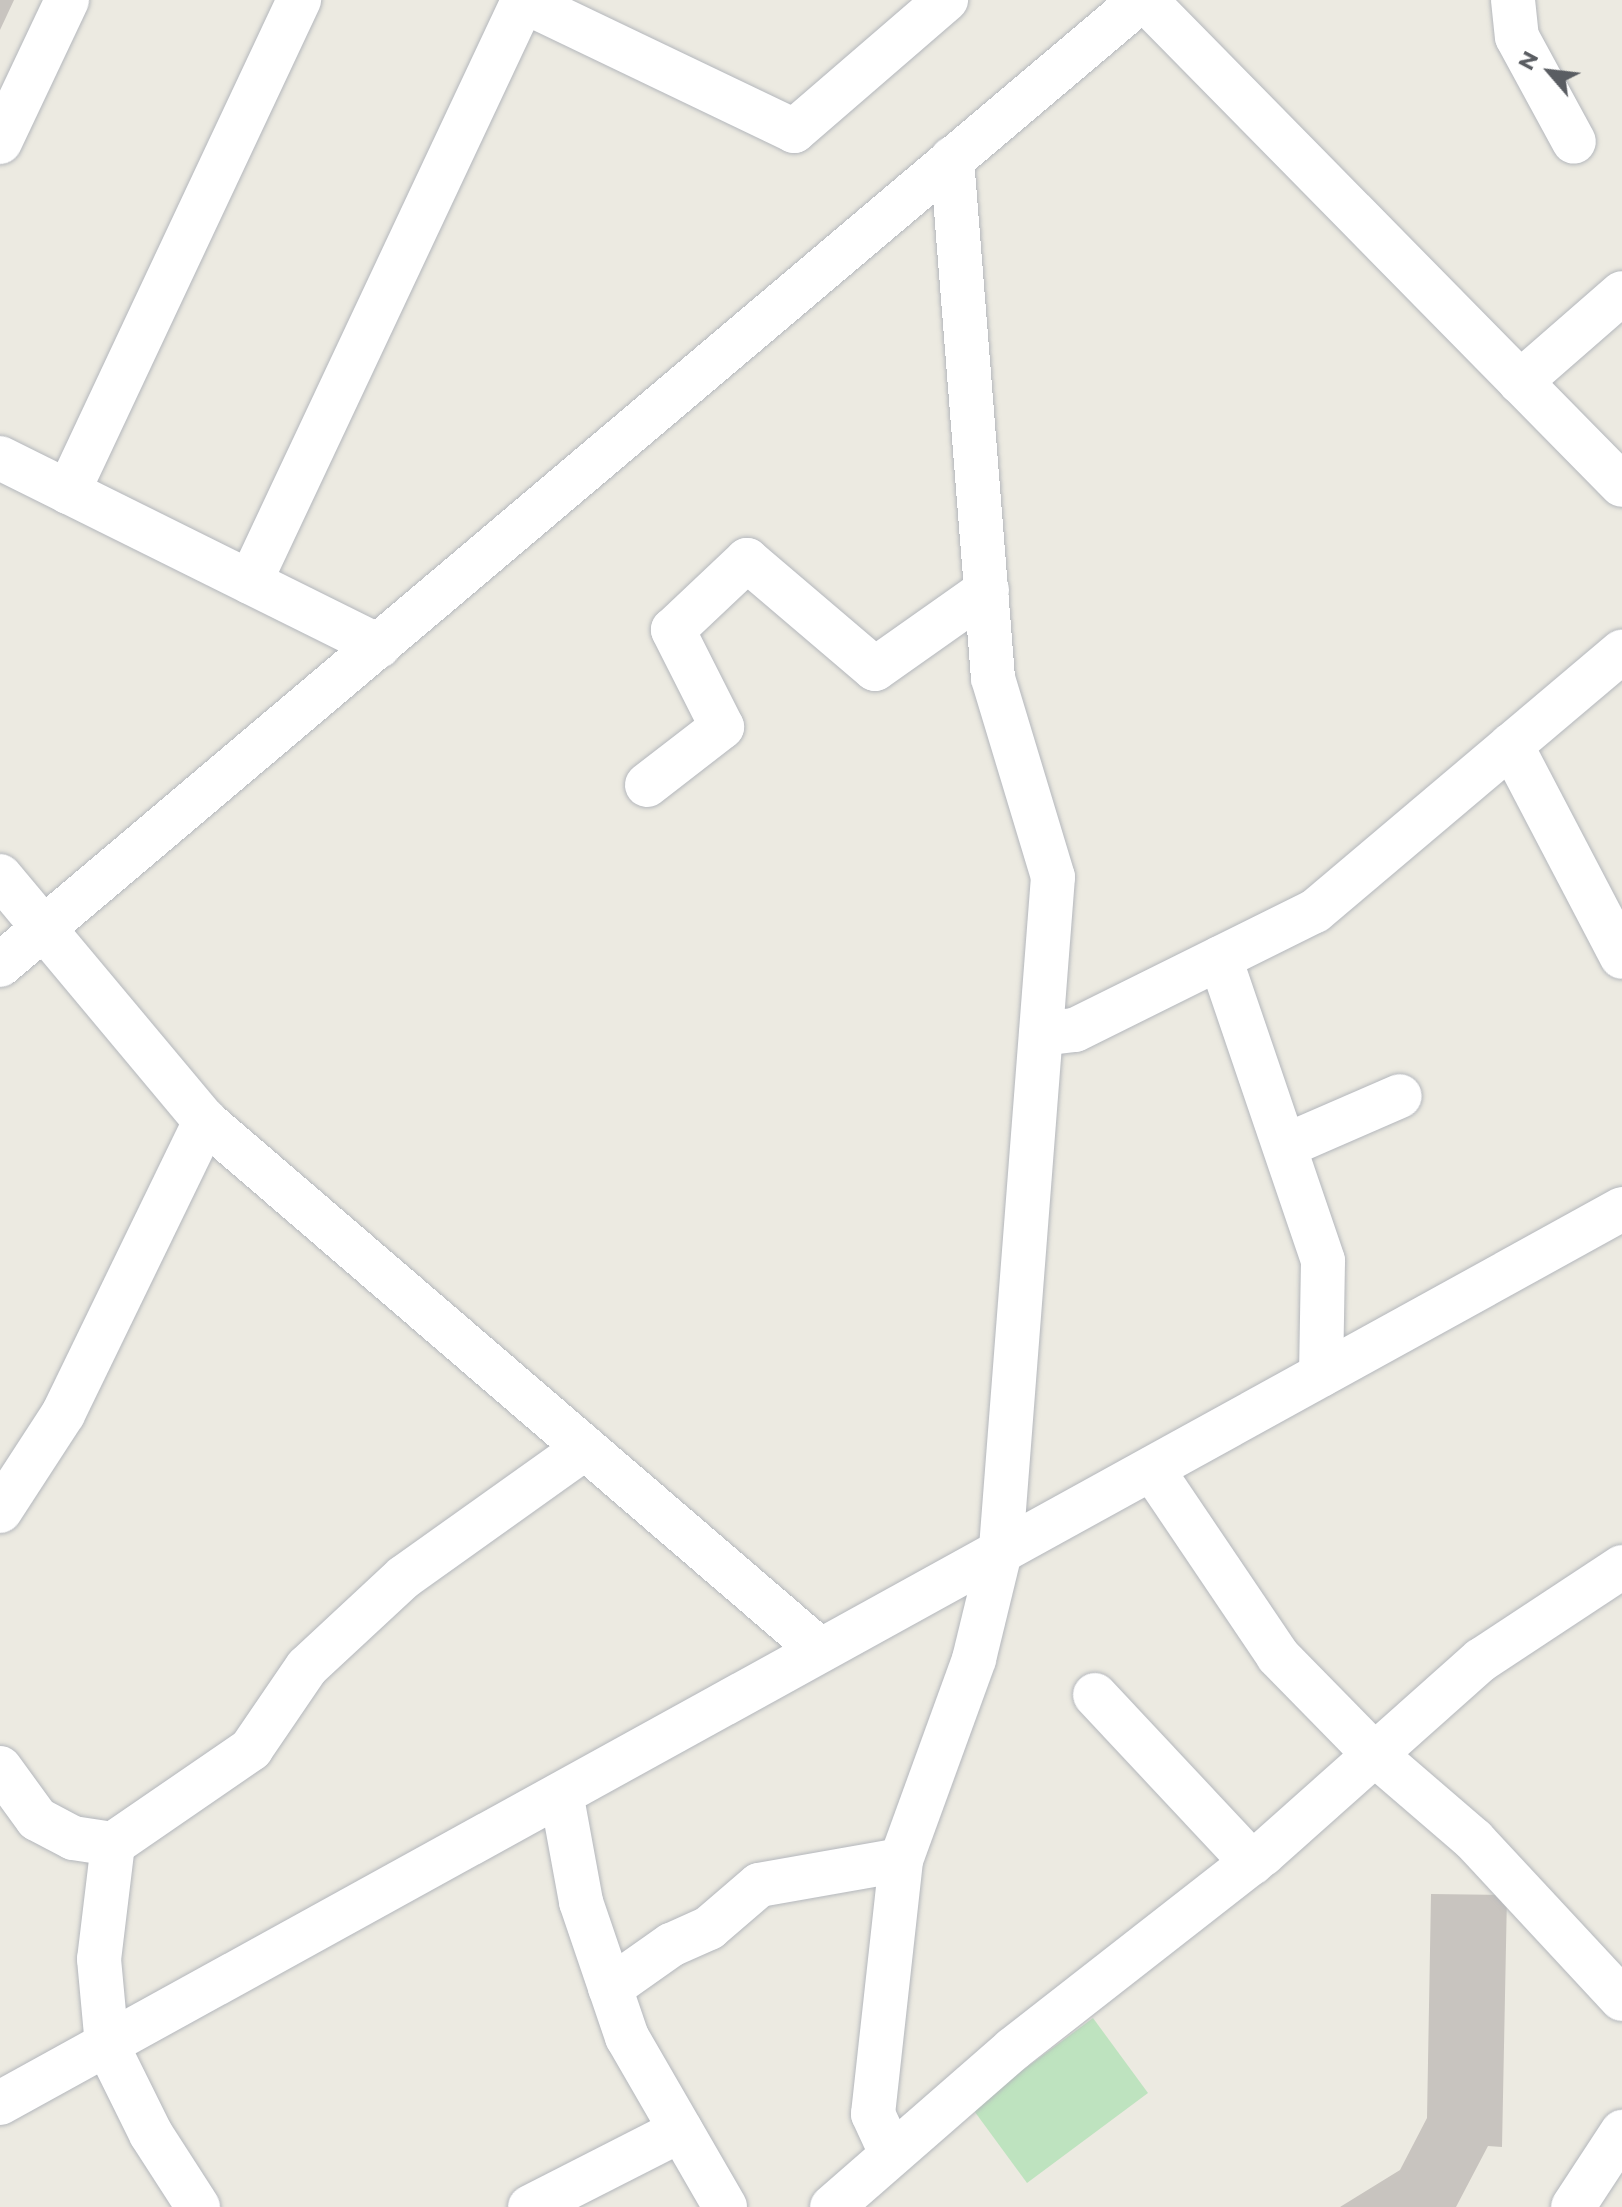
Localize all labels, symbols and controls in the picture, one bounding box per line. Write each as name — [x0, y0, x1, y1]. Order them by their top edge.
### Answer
north arrow — [1510, 32, 1590, 112]
text: N — [1512, 46, 1544, 75]

